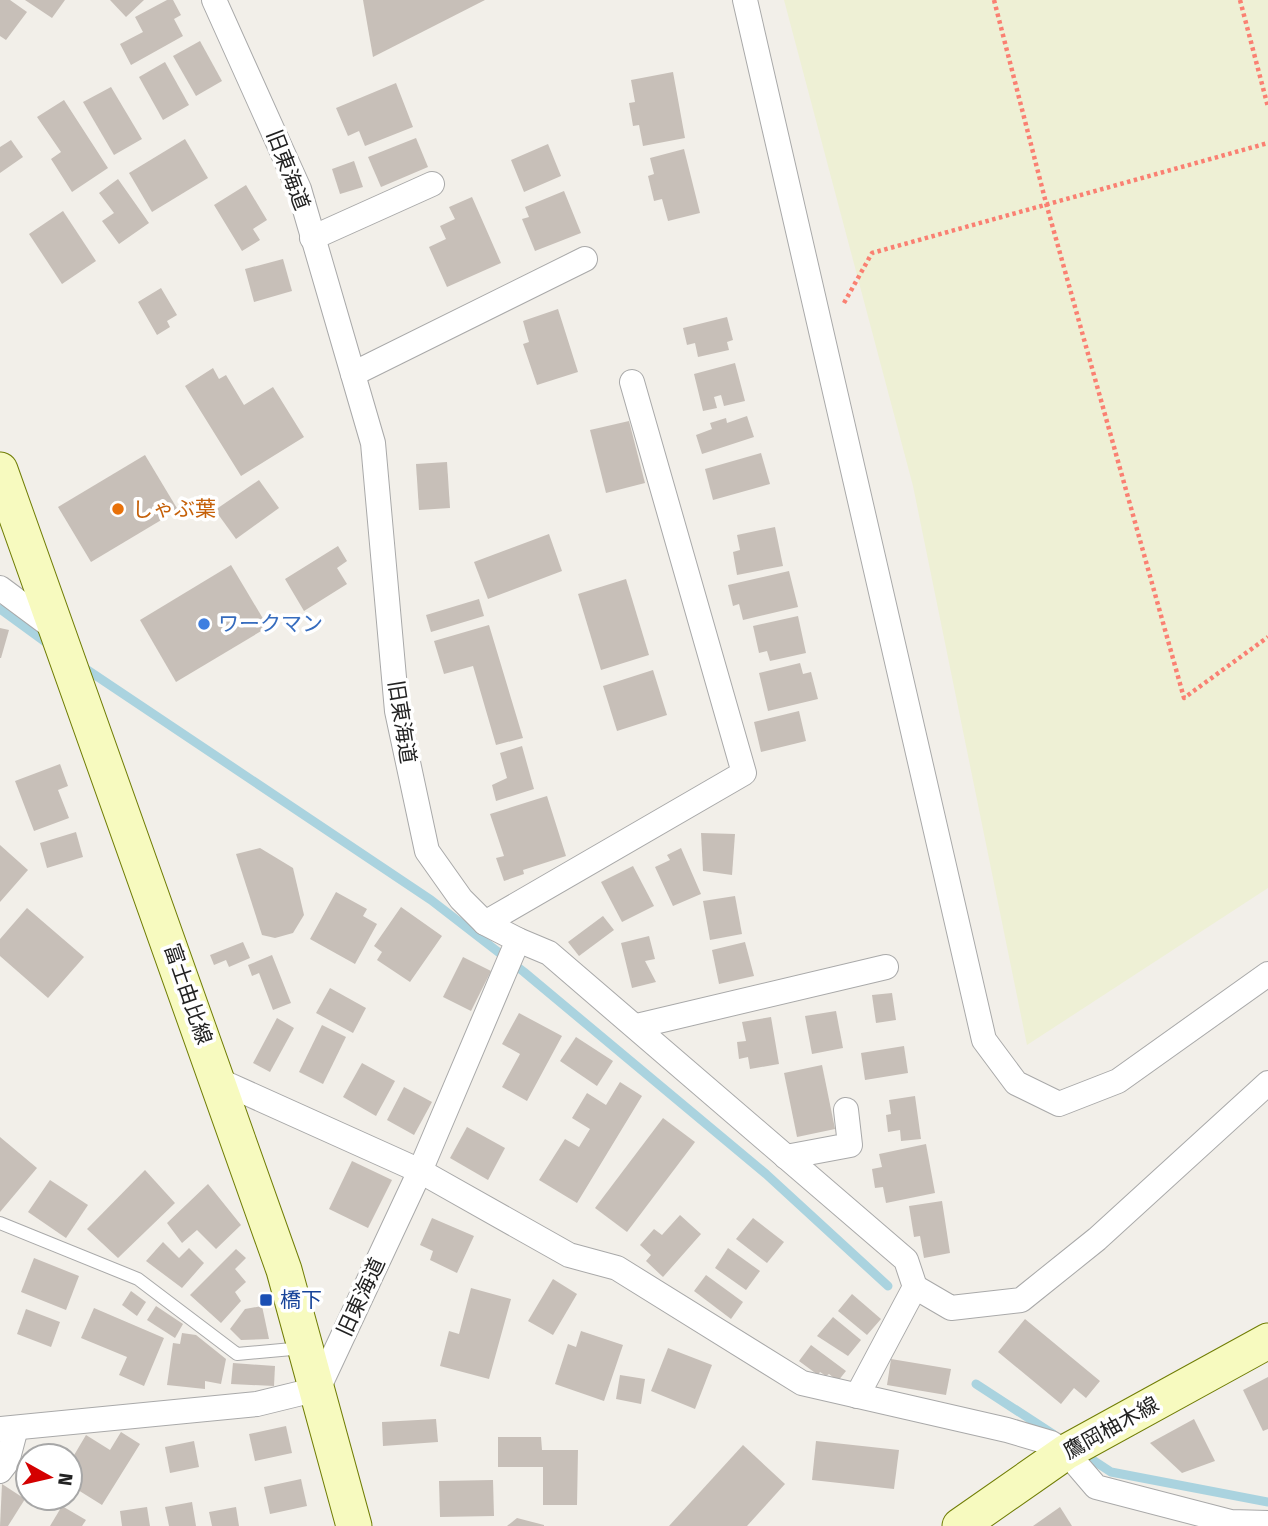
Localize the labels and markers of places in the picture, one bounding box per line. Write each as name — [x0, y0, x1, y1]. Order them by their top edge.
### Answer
place label: しゃぶ葉 — [132, 496, 216, 522]
marker: しゃぶ葉 — [110, 501, 126, 517]
place label: ワークマン — [218, 611, 323, 637]
marker: ワークマン — [196, 616, 212, 632]
place label: 橋下 — [280, 1287, 322, 1313]
marker: 橋下 — [258, 1292, 274, 1308]

